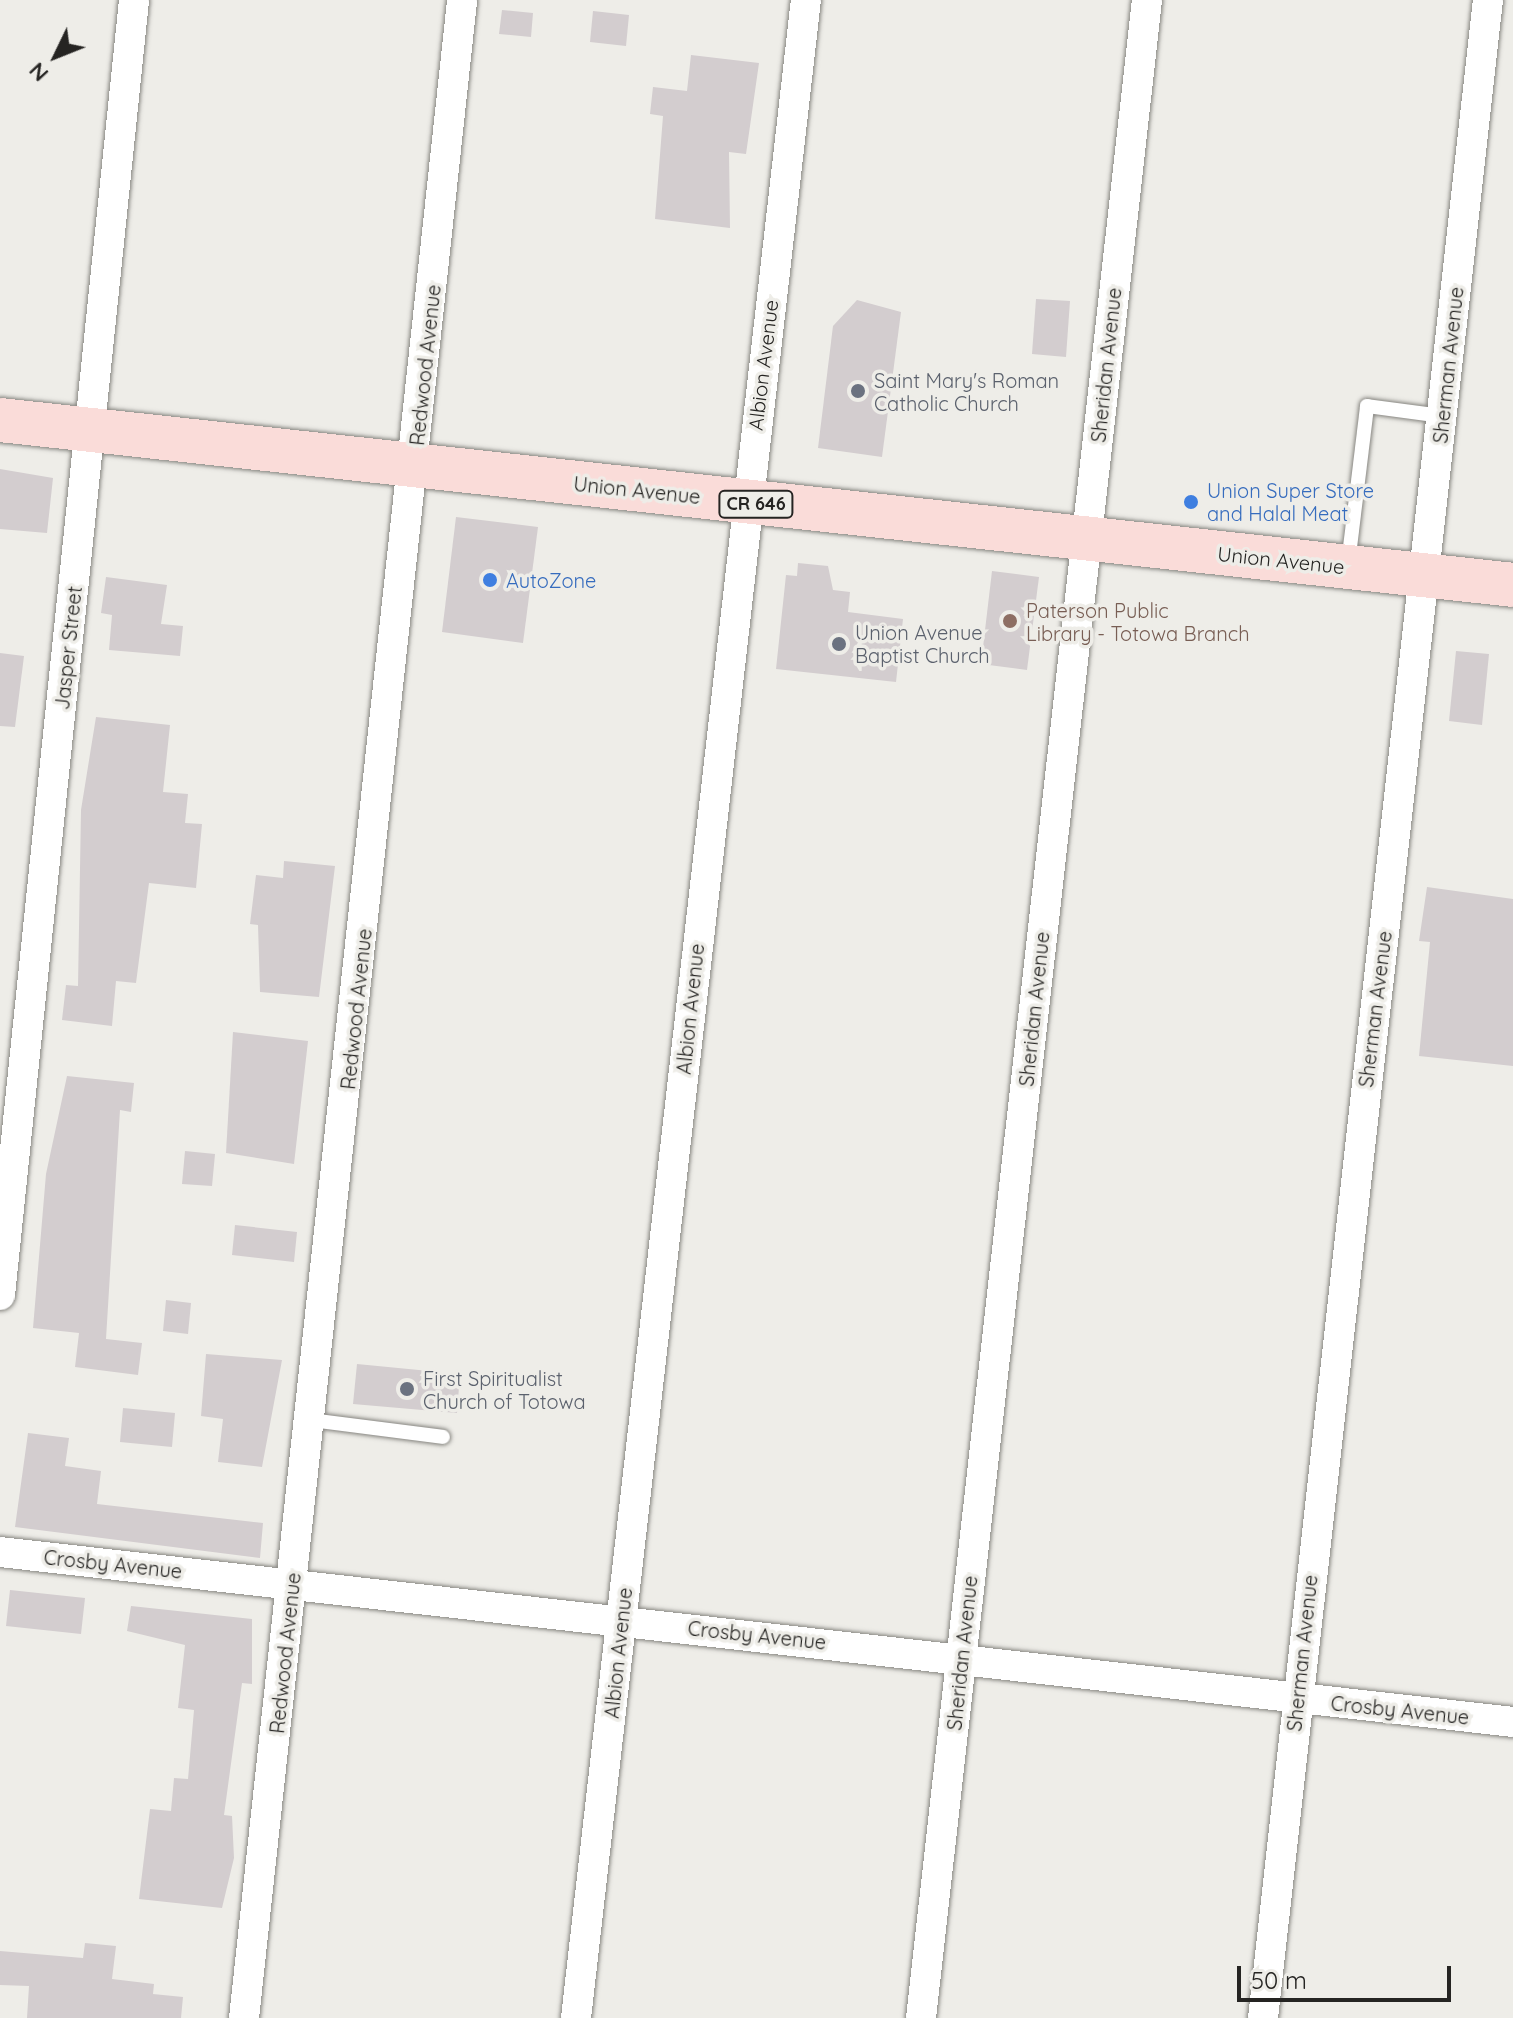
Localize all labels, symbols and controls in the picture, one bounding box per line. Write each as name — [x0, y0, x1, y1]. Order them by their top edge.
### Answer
north arrow — [16, 16, 96, 96]
text: N — [23, 57, 54, 88]
street label: Redwood Avenue — [405, 283, 445, 447]
street label: Sherman Avenue — [1428, 285, 1468, 445]
street label: Sheridan Avenue — [1086, 286, 1126, 444]
street label: Albion Avenue — [743, 298, 783, 432]
place label: Saint Mary's Roman Catholic Church — [874, 368, 1059, 415]
marker: Saint Mary's Roman Catholic Church — [849, 382, 867, 400]
street label: Union Avenue — [572, 471, 702, 509]
place label: Union Super Store and Halal Meat — [1207, 478, 1374, 525]
road number: CR 646 — [718, 490, 794, 518]
marker: Union Super Store and Halal Meat — [1182, 493, 1200, 511]
street label: Union Avenue — [1216, 541, 1346, 579]
place label: AutoZone — [506, 568, 596, 592]
marker: AutoZone — [481, 571, 499, 589]
street label: Jasper Street — [50, 585, 86, 711]
place label: Paterson Public Library - Totowa Branch — [1026, 598, 1249, 645]
marker: Paterson Public Library - Totowa Branch — [1001, 612, 1019, 630]
place label: Union Avenue Baptist Church — [855, 620, 990, 667]
marker: Union Avenue Baptist Church — [830, 635, 848, 653]
street label: Redwood Avenue — [336, 927, 376, 1091]
street label: Sherman Avenue — [1353, 929, 1397, 1089]
street label: Sheridan Avenue — [1014, 930, 1054, 1088]
street label: Albion Avenue — [671, 942, 709, 1076]
place label: First Spiritualist Church of Totowa — [423, 1366, 586, 1413]
marker: First Spiritualist Church of Totowa — [398, 1380, 416, 1398]
street label: Crosby Avenue — [43, 1545, 183, 1583]
street label: Redwood Avenue — [265, 1571, 305, 1735]
street label: Sherman Avenue — [1282, 1573, 1322, 1733]
street label: Sheridan Avenue — [942, 1574, 982, 1732]
street label: Albion Avenue — [599, 1586, 637, 1720]
street label: Crosby Avenue — [687, 1616, 827, 1654]
street label: Crosby Avenue — [1330, 1691, 1470, 1729]
scale bar — [1241, 1950, 1455, 2000]
text: 50 m — [1251, 1965, 1307, 1995]

